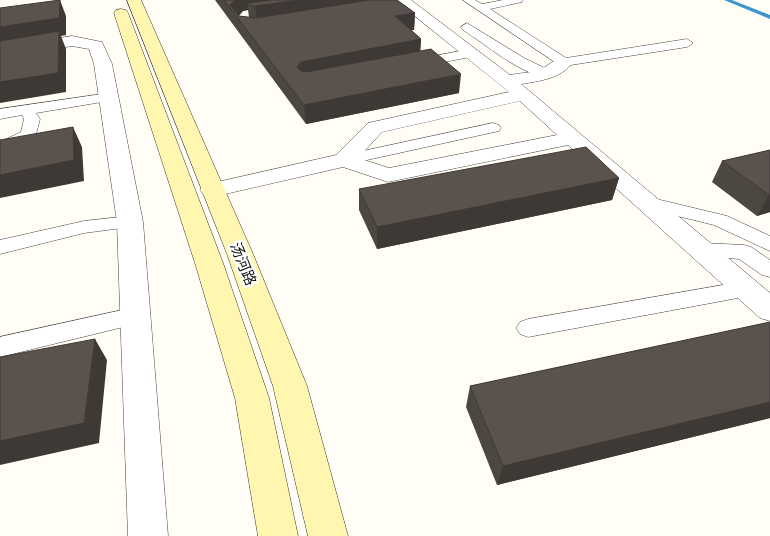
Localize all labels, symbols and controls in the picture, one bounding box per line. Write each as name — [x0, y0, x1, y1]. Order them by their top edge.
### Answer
street label: 汤河路 — [225, 239, 262, 289]

